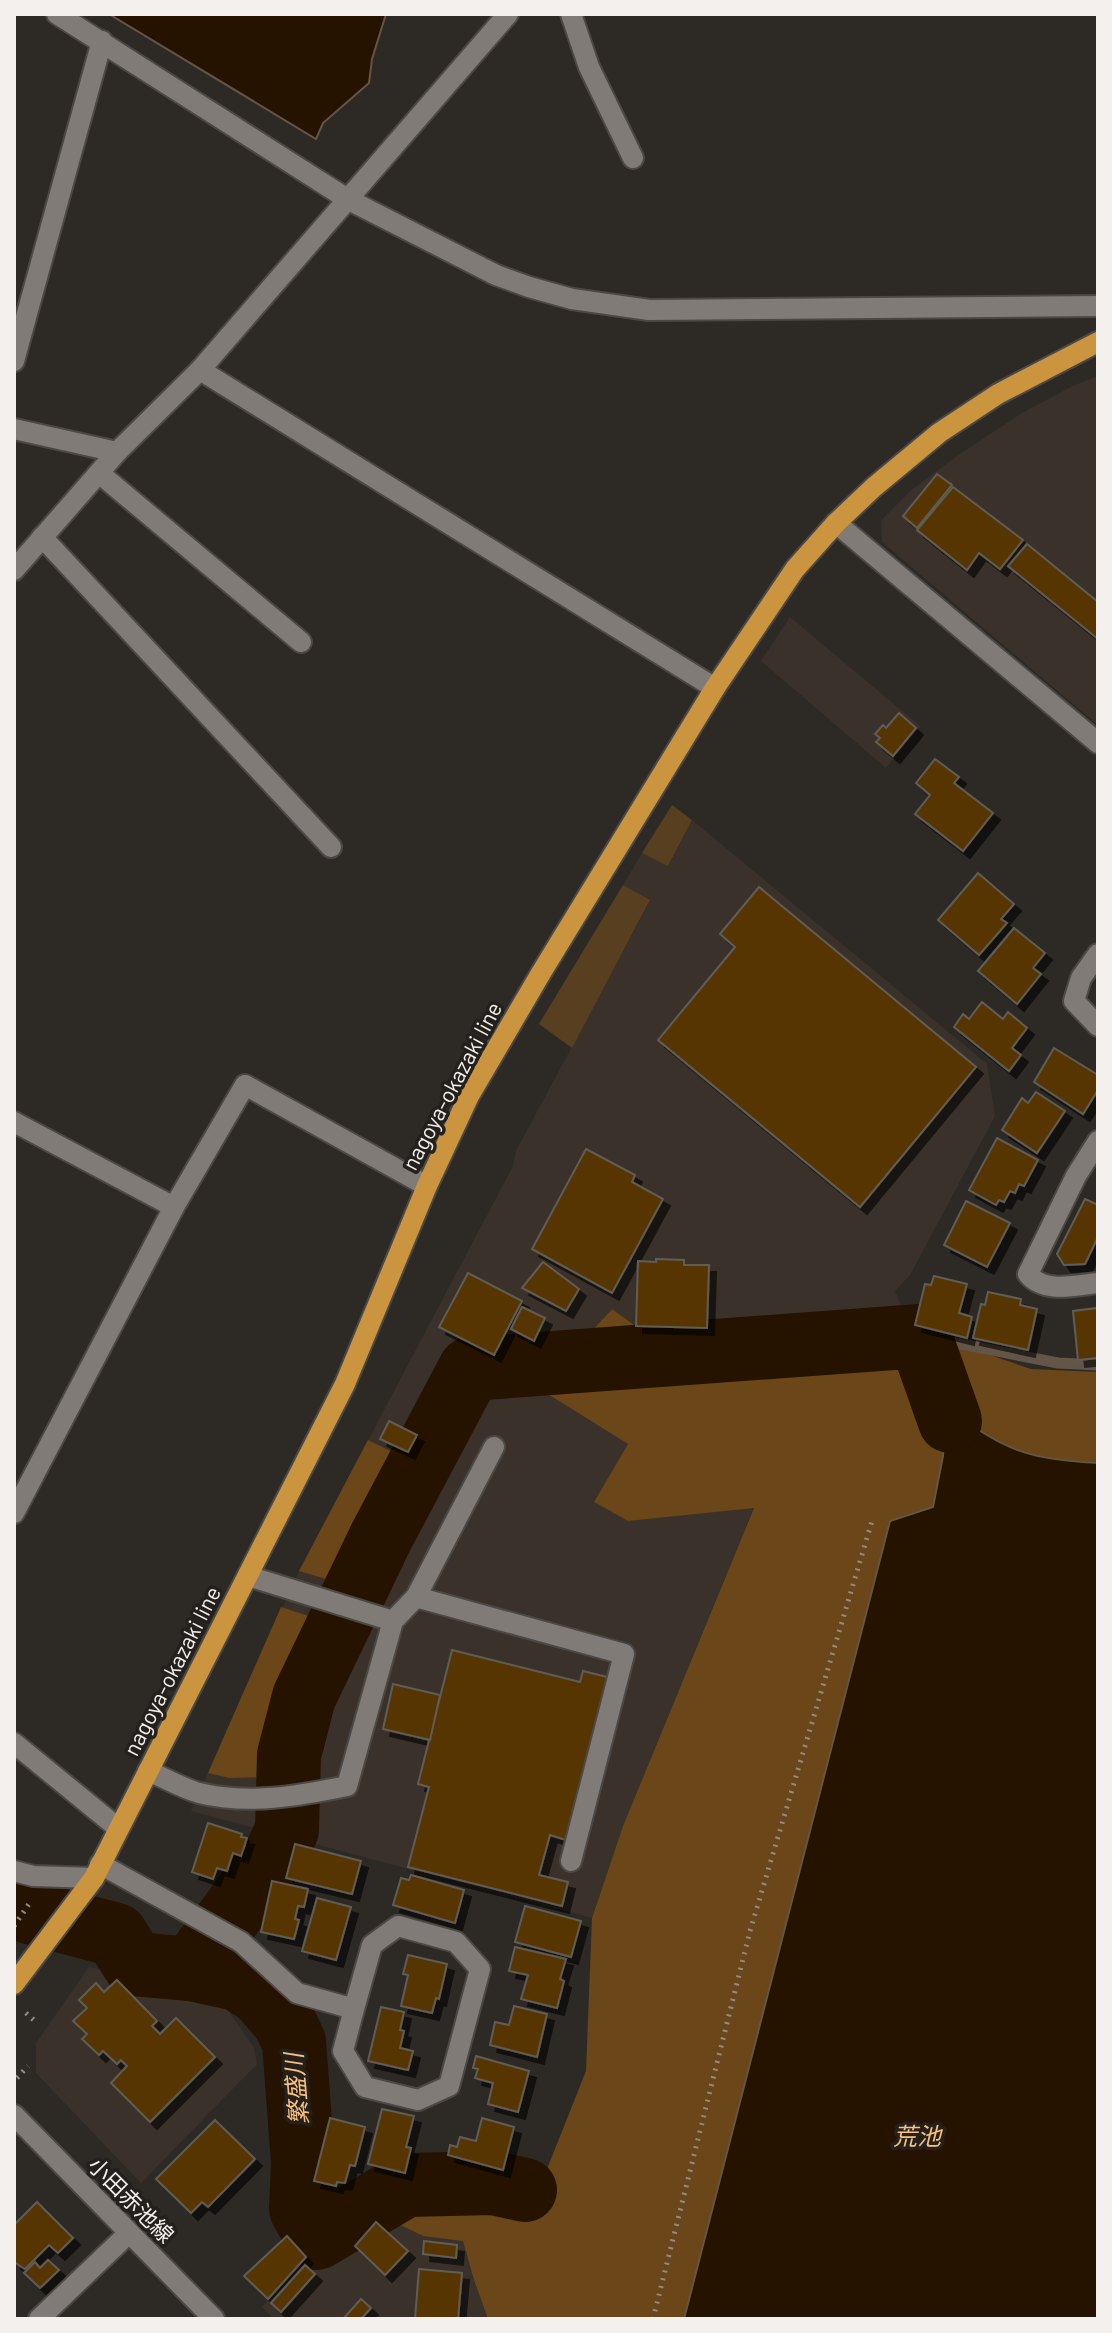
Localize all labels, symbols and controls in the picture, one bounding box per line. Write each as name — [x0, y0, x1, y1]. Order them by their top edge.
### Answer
street label: nagoya-okazaki line — [396, 997, 506, 1174]
street label: nagoya-okazaki line — [117, 1582, 225, 1760]
water label: 繁盛川 — [278, 2049, 313, 2126]
water label: 荒池 — [893, 2121, 943, 2150]
street label: 小田赤池線 — [84, 2151, 180, 2247]

